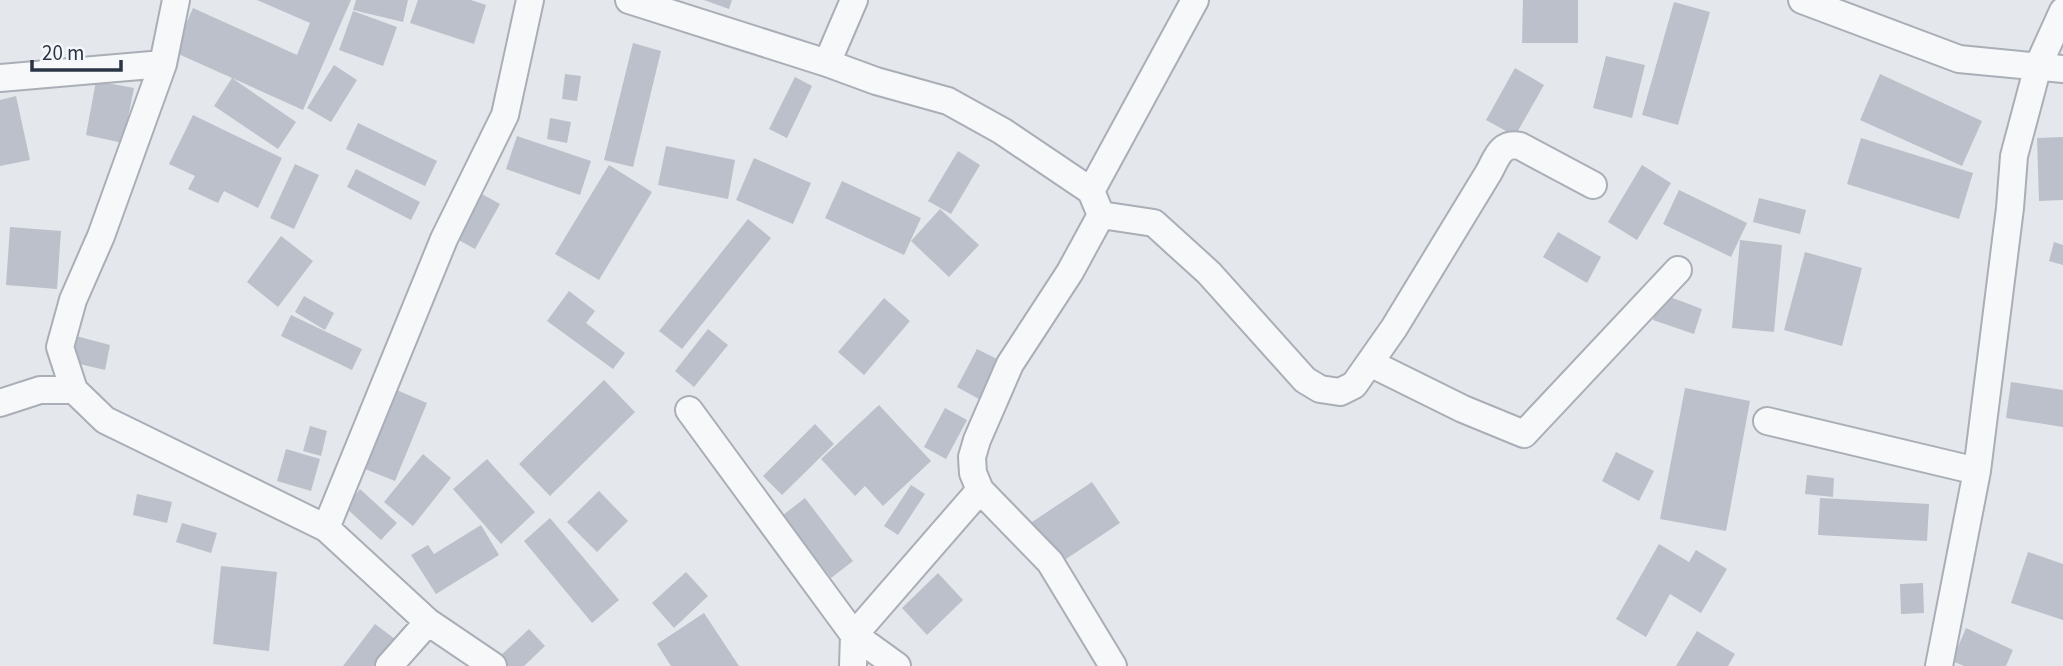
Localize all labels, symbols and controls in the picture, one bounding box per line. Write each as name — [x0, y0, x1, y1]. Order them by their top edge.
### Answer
scale bar — [32, 28, 121, 72]
text: 20 m — [42, 38, 84, 68]

